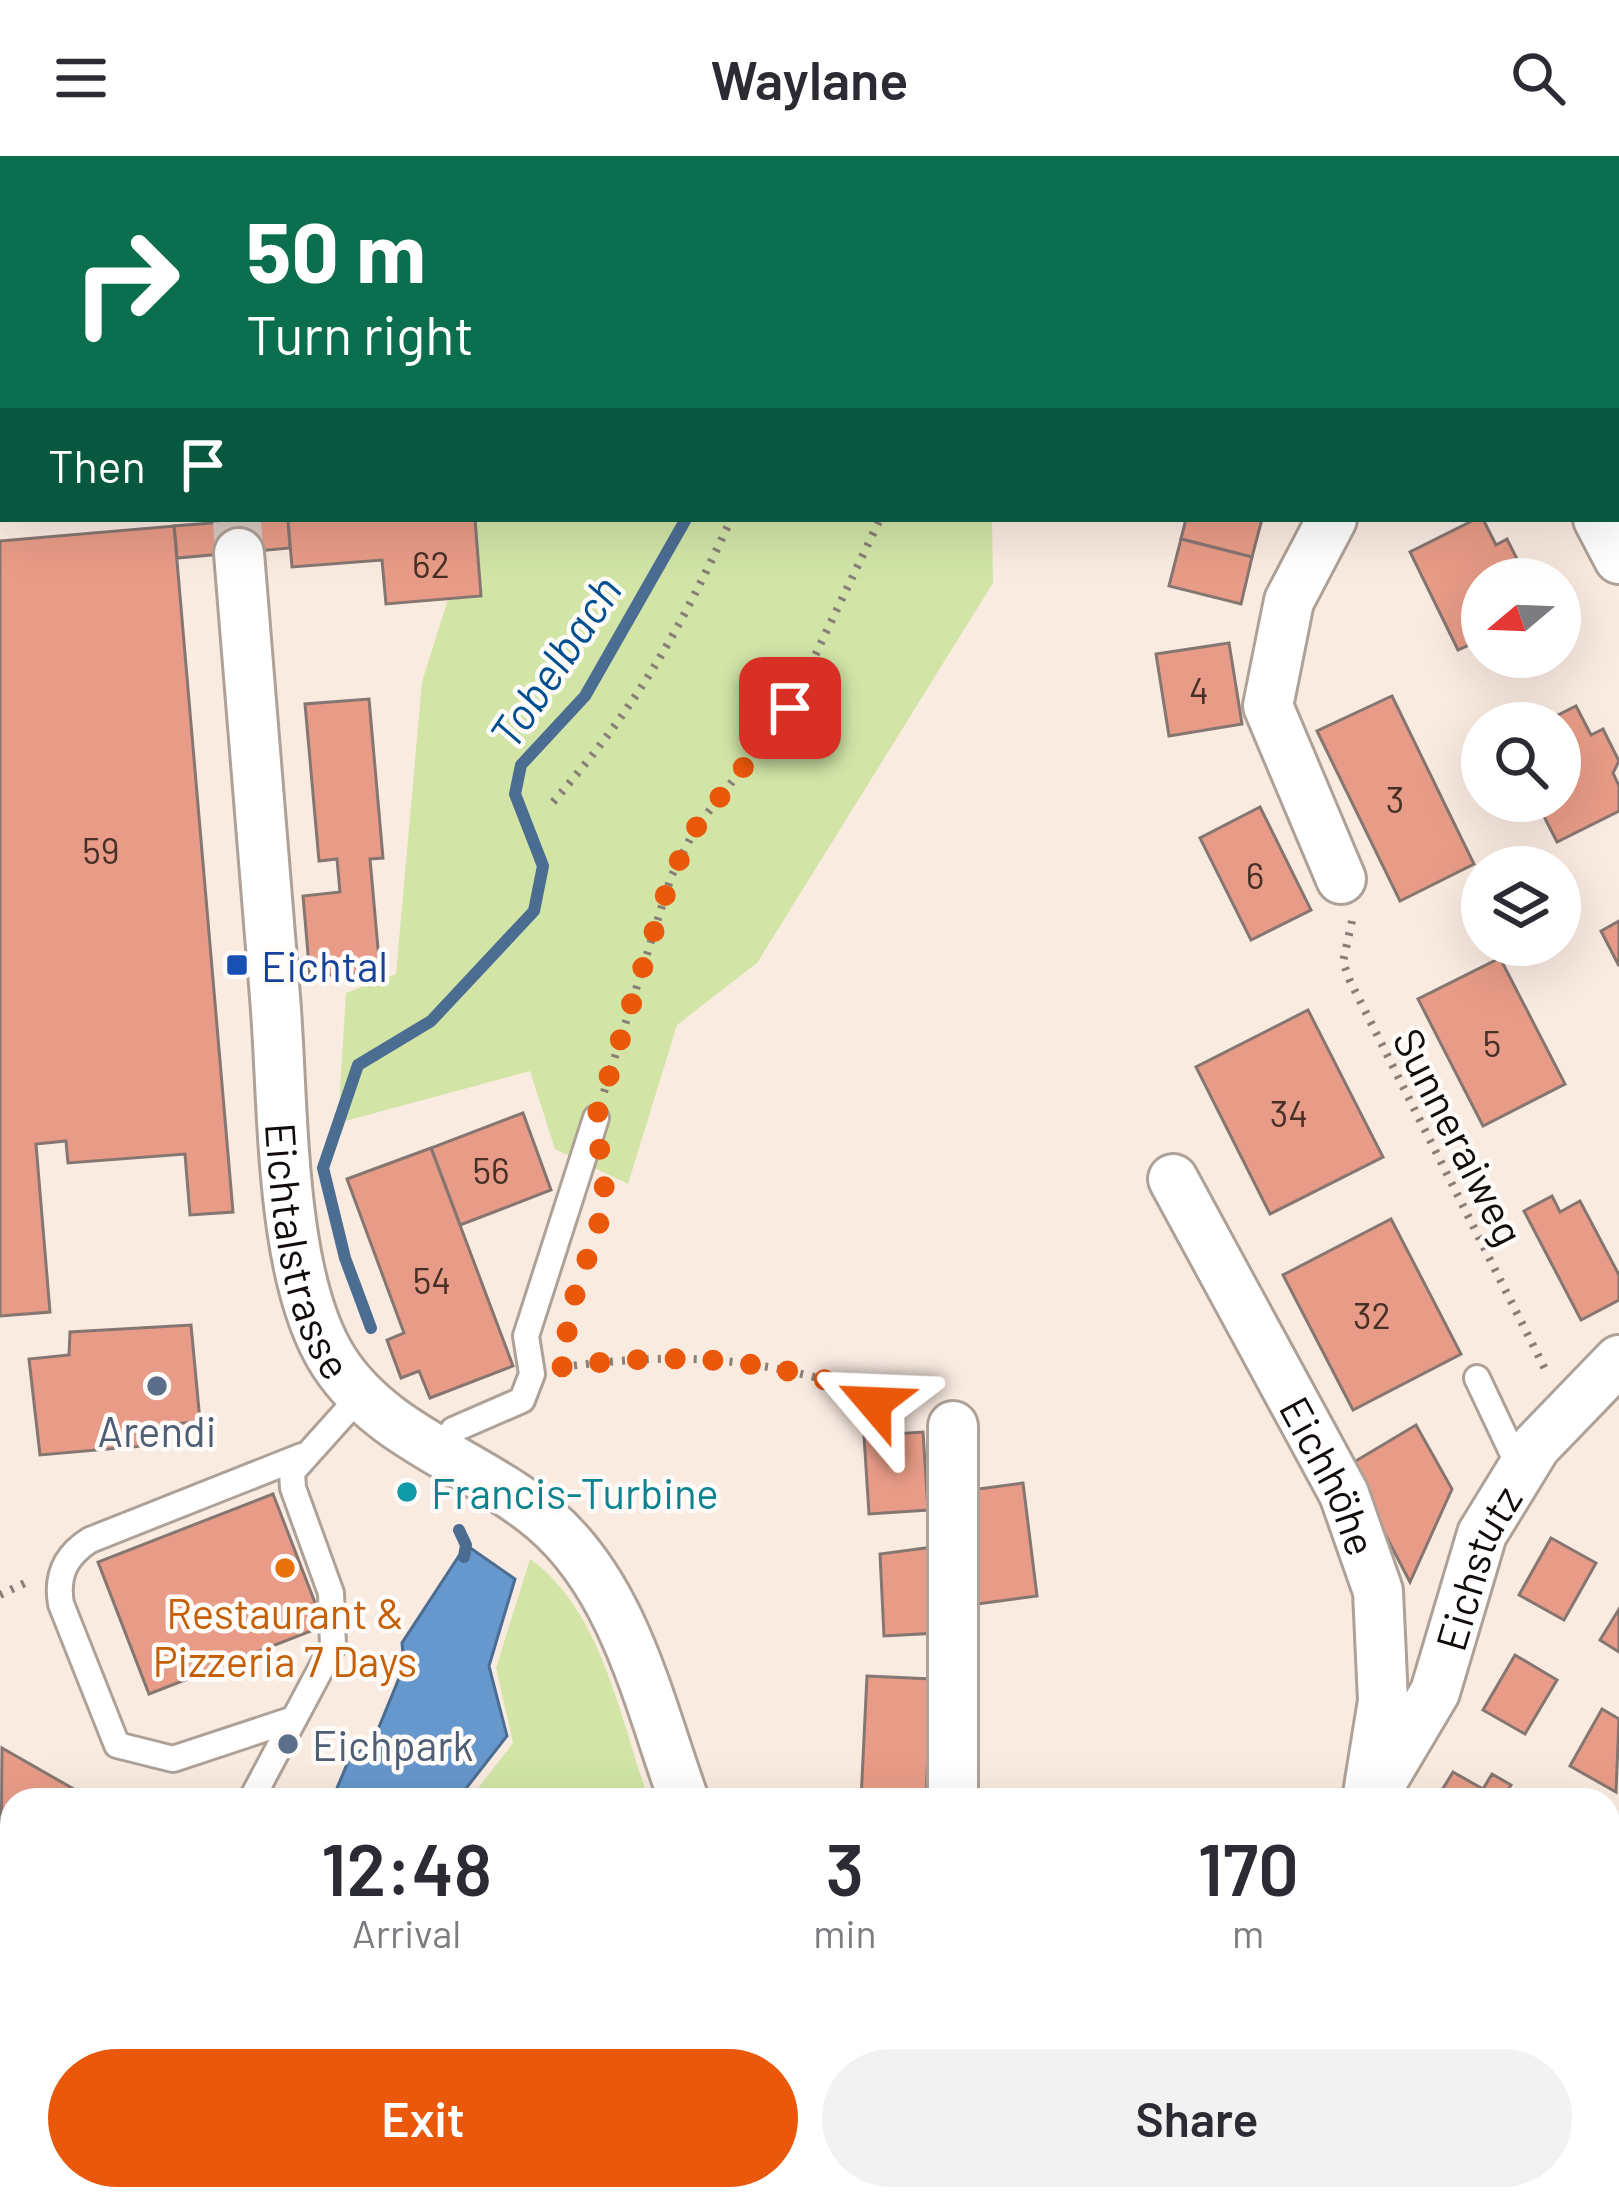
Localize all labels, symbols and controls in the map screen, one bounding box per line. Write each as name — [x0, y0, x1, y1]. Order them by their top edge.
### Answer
icon: menu — [48, 45, 114, 111]
icon: search — [1505, 45, 1571, 111]
text: Waylane — [711, 46, 908, 111]
text: 50 m — [246, 199, 426, 300]
icon: right — [48, 204, 204, 360]
text: Turn right — [246, 301, 474, 366]
icon: arrive — [170, 432, 236, 498]
text: Then — [48, 438, 146, 492]
house number: 62 — [412, 542, 450, 585]
north arrow — [1461, 558, 1581, 678]
map controls — [1461, 558, 1581, 966]
water label: Tobelbach — [477, 565, 631, 757]
pin — [739, 657, 841, 759]
house number: 4 — [1189, 668, 1209, 711]
icon: arrive — [757, 675, 823, 741]
button: search — [1461, 702, 1581, 822]
house number: 3 — [1386, 777, 1404, 820]
house number: 59 — [82, 828, 120, 871]
button: layers — [1461, 846, 1581, 966]
house number: 6 — [1246, 853, 1264, 896]
place label: Eichtal — [261, 940, 388, 990]
marker: Eichtal — [224, 952, 250, 978]
street label: Sunneraiweg — [1383, 1019, 1536, 1253]
house number: 5 — [1483, 1021, 1501, 1064]
house number: 34 — [1270, 1091, 1308, 1134]
street label: Eichtalstrasse — [257, 1121, 363, 1388]
house number: 56 — [472, 1148, 510, 1191]
house number: 54 — [413, 1258, 451, 1301]
house number: 32 — [1353, 1293, 1391, 1336]
position arrow — [811, 1340, 937, 1466]
marker: Arendi — [144, 1373, 170, 1399]
street label: Eichhöhe — [1271, 1388, 1388, 1561]
place label: Arendi — [98, 1405, 216, 1455]
place label: Francis-Turbine — [431, 1467, 719, 1517]
street label: Eichstutz — [1424, 1476, 1531, 1656]
marker: Francis-Turbine — [394, 1479, 420, 1505]
marker: Restaurant & Pizzeria 7 Days — [272, 1555, 298, 1581]
place label: Restaurant & Pizzeria 7 Days — [153, 1587, 417, 1686]
place label: Eichpark — [312, 1719, 474, 1770]
marker: Eichpark — [275, 1731, 301, 1757]
text: 12:48 — [321, 1824, 492, 1910]
text: 3 — [826, 1824, 864, 1910]
text: 170 — [1197, 1824, 1299, 1910]
text: Arrival — [352, 1909, 461, 1956]
text: min — [813, 1909, 876, 1956]
text: m — [1232, 1909, 1264, 1956]
button: Exit — [48, 2049, 798, 2187]
button: Share — [822, 2049, 1572, 2187]

